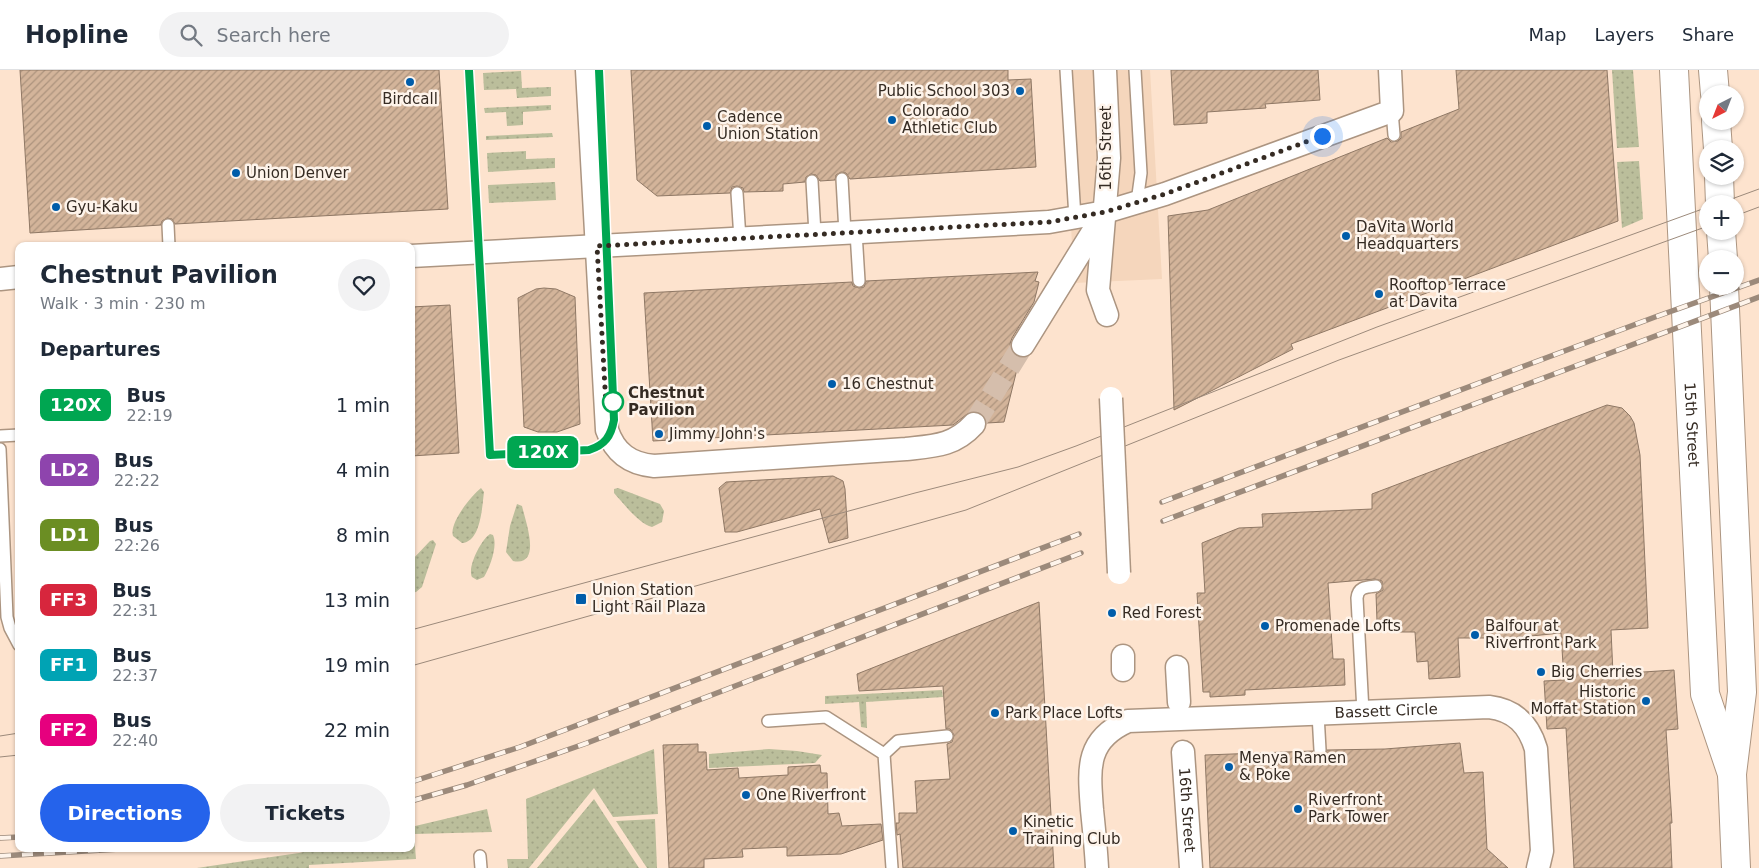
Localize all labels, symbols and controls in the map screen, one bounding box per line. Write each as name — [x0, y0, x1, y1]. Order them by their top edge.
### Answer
search box — [159, 12, 509, 57]
text: Hopline — [25, 21, 129, 49]
icon: search — [177, 21, 205, 49]
text: Search here — [217, 24, 331, 46]
text: Map — [1528, 24, 1566, 45]
text: Layers — [1594, 24, 1654, 45]
text: Share — [1682, 24, 1734, 45]
marker: Birdcall — [404, 76, 416, 88]
place label: Public School 303 — [878, 82, 1010, 100]
marker: Public School 303 — [1014, 85, 1026, 97]
north arrow — [1699, 85, 1744, 130]
map controls — [1699, 85, 1744, 295]
place label: Birdcall — [382, 90, 438, 108]
place label: Colorado Athletic Club — [902, 102, 998, 137]
street label: 16th Street — [1097, 105, 1115, 190]
place label: Cadence Union Station — [717, 108, 818, 143]
marker: Colorado Athletic Club — [886, 114, 898, 126]
marker: Cadence Union Station — [701, 120, 713, 132]
your location — [1310, 124, 1335, 149]
button: layers — [1699, 140, 1744, 185]
place label: Union Denver — [246, 164, 349, 182]
marker: Union Denver — [230, 167, 242, 179]
button: + — [1699, 195, 1744, 240]
place label: Gyu-Kaku — [66, 198, 138, 216]
marker: Gyu-Kaku — [50, 201, 62, 213]
place label: DaVita World Headquarters — [1356, 218, 1459, 253]
marker: DaVita World Headquarters — [1340, 230, 1352, 242]
button: − — [1699, 250, 1744, 295]
button: heart — [338, 259, 390, 311]
text: Chestnut Pavilion — [40, 261, 278, 289]
place label: Rooftop Terrace at Davita — [1389, 276, 1506, 311]
marker: Rooftop Terrace at Davita — [1373, 288, 1385, 300]
text: Walk · 3 min · 230 m — [40, 294, 205, 313]
text: Departures — [40, 338, 161, 360]
place label: 16 Chestnut — [842, 375, 934, 393]
marker: 16 Chestnut — [826, 378, 838, 390]
street label: 15th Street — [1681, 382, 1703, 468]
text: Bus — [126, 384, 166, 406]
place label: Chestnut Pavilion — [628, 384, 705, 419]
marker: Chestnut Pavilion — [602, 391, 624, 413]
text: 120X — [50, 394, 101, 415]
text: 1 min — [336, 394, 390, 416]
text: 22:19 — [126, 406, 173, 425]
place label: Jimmy John's — [668, 425, 765, 443]
marker: Jimmy John's — [653, 428, 665, 440]
line badge: 120X — [508, 436, 578, 468]
text: 120X — [517, 441, 569, 462]
text: Bus — [114, 449, 153, 471]
text: LD2 — [50, 459, 89, 480]
text: 4 min — [336, 459, 390, 481]
text: 22:22 — [114, 471, 160, 490]
text: Bus — [114, 514, 153, 536]
text: LD1 — [50, 524, 89, 545]
text: 8 min — [336, 524, 390, 546]
text: 22:26 — [114, 536, 160, 555]
text: Bus — [112, 579, 151, 601]
place label: Union Station Light Rail Plaza — [592, 581, 706, 616]
text: FF3 — [50, 589, 87, 610]
text: 13 min — [324, 589, 390, 611]
marker: Union Station Light Rail Plaza — [574, 592, 588, 606]
text: 22:31 — [112, 601, 158, 620]
place label: Red Forest — [1122, 604, 1201, 622]
marker: Red Forest — [1106, 607, 1118, 619]
place label: Promenade Lofts — [1275, 617, 1401, 635]
place label: Balfour at Riverfront Park — [1485, 617, 1597, 652]
marker: Promenade Lofts — [1259, 620, 1271, 632]
marker: Balfour at Riverfront Park — [1469, 629, 1481, 641]
text: Bus — [112, 644, 151, 666]
text: FF1 — [50, 654, 87, 675]
text: 19 min — [324, 654, 390, 676]
place label: Big Cherries — [1551, 663, 1642, 681]
text: 22:37 — [112, 666, 158, 685]
marker: Big Cherries — [1535, 666, 1547, 678]
place label: Historic Moffat Station — [1530, 683, 1636, 718]
marker: Historic Moffat Station — [1640, 695, 1652, 707]
street label: Bassett Circle — [1334, 700, 1438, 722]
place label: Park Place Lofts — [1005, 704, 1123, 722]
marker: Park Place Lofts — [989, 707, 1001, 719]
text: Bus — [112, 709, 151, 731]
text: FF2 — [50, 719, 87, 740]
text: 22 min — [324, 719, 390, 741]
text: 22:40 — [112, 731, 158, 750]
place label: Menya Ramen & Poke — [1239, 749, 1346, 784]
marker: Menya Ramen & Poke — [1223, 761, 1235, 773]
street label: 16th Street — [1175, 767, 1199, 853]
button: Directions — [40, 784, 210, 842]
button: Tickets — [220, 784, 390, 842]
place label: One Riverfront — [756, 786, 866, 804]
marker: One Riverfront — [740, 789, 752, 801]
place label: Riverfront Park Tower — [1308, 791, 1389, 826]
marker: Riverfront Park Tower — [1292, 803, 1304, 815]
place label: Kinetic Training Club — [1022, 813, 1121, 848]
marker: Kinetic Training Club — [1007, 825, 1019, 837]

